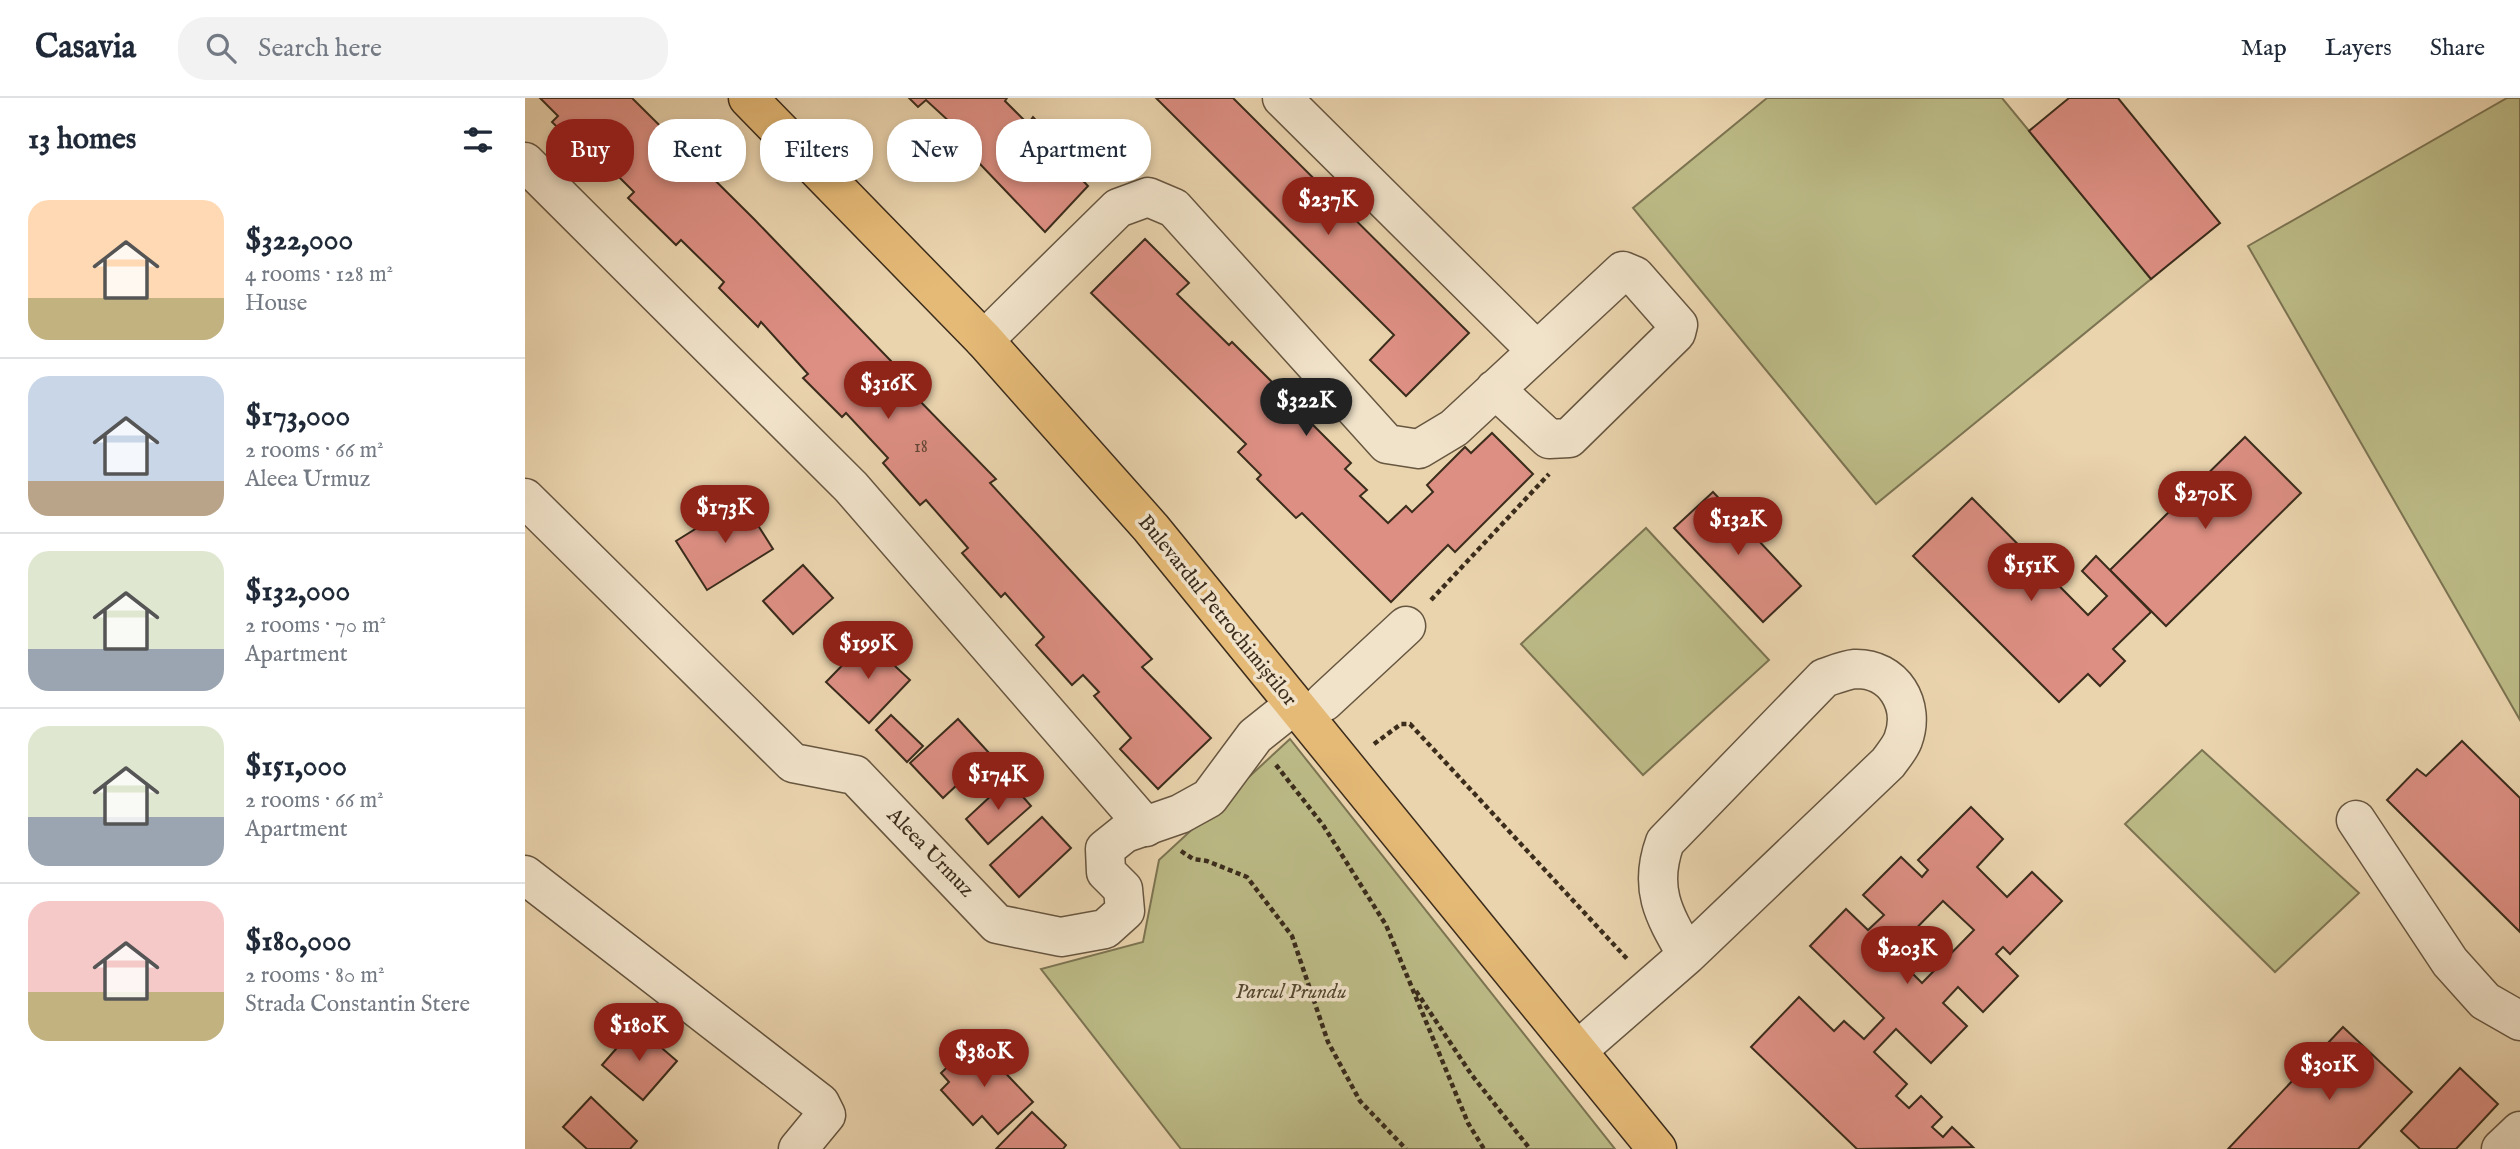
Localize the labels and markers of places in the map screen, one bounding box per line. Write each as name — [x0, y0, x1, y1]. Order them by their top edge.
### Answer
pin: $237K — [1279, 178, 1377, 237]
pin: $316K — [839, 362, 937, 421]
pin: $322K — [1257, 378, 1355, 438]
pin: $270K — [2156, 472, 2254, 531]
pin: $173K — [676, 486, 774, 545]
pin: $132K — [1689, 498, 1787, 557]
pin: $151K — [1982, 544, 2080, 603]
pin: $199K — [819, 622, 917, 681]
pin: $174K — [949, 752, 1047, 812]
pin: $203K — [1858, 926, 1956, 986]
pin: $180K — [590, 1004, 688, 1063]
pin: $380K — [935, 1030, 1033, 1089]
pin: $301K — [2280, 1042, 2378, 1102]

